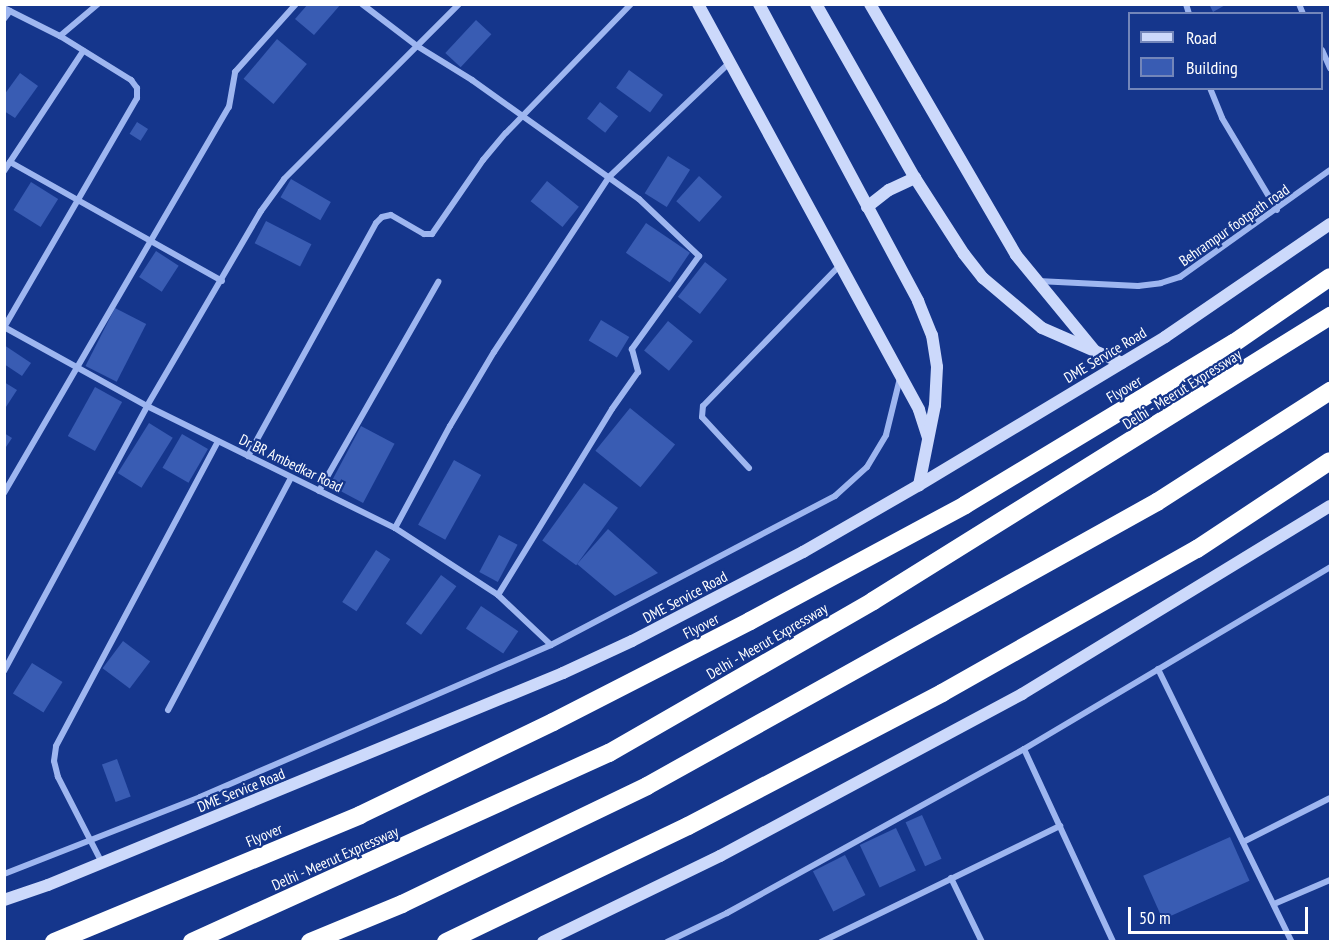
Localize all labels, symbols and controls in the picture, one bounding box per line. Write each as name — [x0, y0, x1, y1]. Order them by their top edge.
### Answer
legend — [1128, 12, 1323, 90]
text: Road — [1186, 26, 1217, 49]
text: Building — [1186, 56, 1238, 79]
street label: Behrampur footpath road — [1175, 180, 1293, 270]
street label: DME Service Road — [1061, 323, 1149, 387]
street label: Delhi - Meerut Expressway — [1119, 345, 1245, 433]
street label: Flyover — [1103, 372, 1145, 406]
street label: Dr BR Ambedkar Road — [236, 430, 346, 496]
street label: DME Service Road — [640, 567, 730, 627]
street label: Delhi - Meerut Expressway — [703, 599, 831, 683]
street label: Flyover — [680, 609, 722, 643]
street label: DME Service Road — [195, 764, 287, 816]
street label: Flyover — [243, 819, 285, 851]
street label: Delhi - Meerut Expressway — [268, 822, 402, 894]
scale bar — [1131, 895, 1311, 933]
text: 50 m — [1139, 906, 1171, 929]

